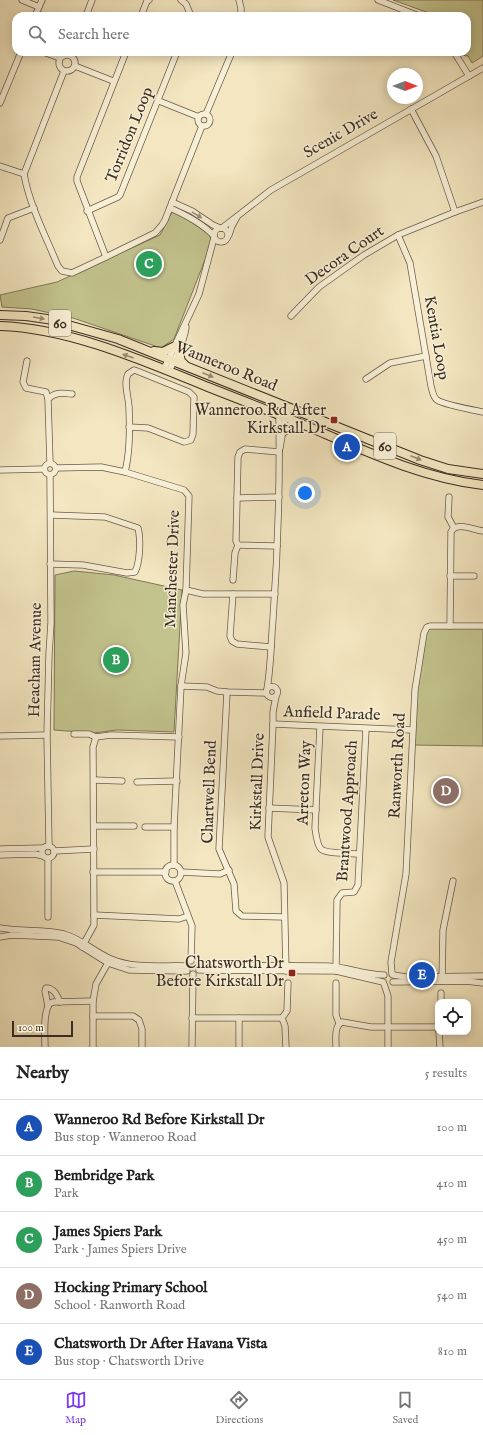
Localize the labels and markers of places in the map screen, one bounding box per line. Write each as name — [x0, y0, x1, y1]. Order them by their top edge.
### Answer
pin: C — [136, 249, 162, 279]
place label: Wanneroo Rd After Kirkstall Dr — [194, 401, 326, 439]
marker: Wanneroo Rd After Kirkstall Dr — [329, 415, 339, 425]
pin: A — [334, 432, 360, 462]
pin: B — [103, 645, 129, 675]
pin: D — [433, 776, 459, 806]
place label: Chatsworth Dr Before Kirkstall Dr — [156, 954, 284, 992]
pin: E — [409, 960, 435, 990]
marker: Chatsworth Dr Before Kirkstall Dr — [287, 968, 297, 978]

